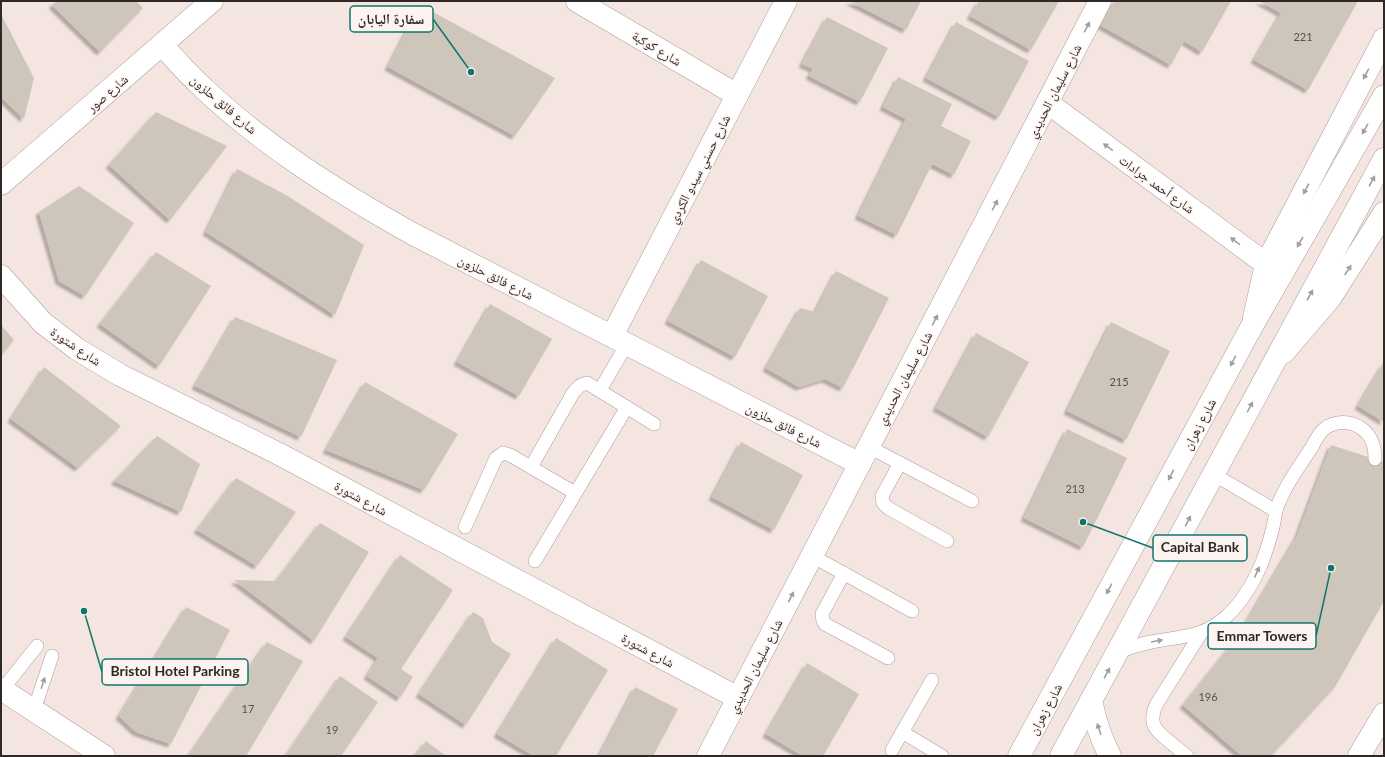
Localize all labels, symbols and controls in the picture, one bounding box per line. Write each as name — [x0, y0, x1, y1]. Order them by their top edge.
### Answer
callout: سفارة اليابان — [350, 6, 433, 32]
text: سفارة اليابان — [358, 10, 425, 28]
one-way arrow — [1084, 22, 1090, 33]
street label: شارع كوكبة — [628, 27, 685, 71]
house number: 221 — [1293, 30, 1313, 43]
street label: شارع سليمان الحديدي — [1023, 41, 1088, 142]
one-way arrow — [1363, 68, 1369, 80]
street label: شارع صور — [82, 71, 132, 117]
street label: شارع فائق حلزون — [186, 71, 260, 139]
street label: شارع حسني سيدو الكردي — [665, 112, 736, 228]
one-way arrow — [1361, 124, 1368, 135]
one-way arrow — [1103, 143, 1113, 151]
street label: شارع أحمد جرادات — [1115, 151, 1198, 218]
one-way arrow — [1369, 175, 1375, 187]
one-way arrow — [1302, 183, 1309, 195]
one-way arrow — [992, 199, 998, 211]
one-way arrow — [1296, 236, 1303, 248]
one-way arrow — [1230, 237, 1240, 245]
street label: شارع فائق حلزون — [455, 251, 536, 305]
one-way arrow — [1344, 265, 1352, 275]
one-way arrow — [1307, 289, 1313, 301]
one-way arrow — [931, 314, 938, 326]
street label: شارع شتورة — [46, 323, 104, 370]
street label: شارع سليمان الحديدي — [873, 329, 938, 429]
one-way arrow — [1230, 355, 1236, 366]
house number: 215 — [1109, 375, 1129, 388]
street label: شارع زهران — [1179, 396, 1221, 453]
street label: شارع فائق حلزون — [743, 399, 824, 453]
one-way arrow — [1246, 401, 1253, 413]
one-way arrow — [1168, 469, 1175, 481]
street label: شارع شتورة — [331, 477, 390, 520]
house number: 213 — [1065, 482, 1085, 495]
one-way arrow — [1185, 515, 1191, 527]
callout: Capital Bank — [1153, 535, 1247, 561]
text: Capital Bank — [1161, 538, 1240, 555]
one-way arrow — [1255, 566, 1261, 578]
one-way arrow — [1106, 583, 1113, 595]
one-way arrow — [787, 591, 794, 603]
street label: شارع سليمان الحديدي — [724, 616, 789, 717]
callout: Emmar Towers — [1208, 623, 1316, 649]
text: Emmar Towers — [1217, 627, 1307, 644]
street label: شارع شتورة — [618, 629, 677, 672]
one-way arrow — [1151, 638, 1163, 644]
callout: Bristol Hotel Parking — [102, 659, 248, 685]
text: Bristol Hotel Parking — [110, 662, 240, 679]
one-way arrow — [1103, 667, 1110, 679]
one-way arrow — [40, 677, 46, 689]
street label: شارع زهران — [1025, 681, 1067, 738]
house number: 196 — [1198, 690, 1218, 703]
house number: 17 — [242, 702, 254, 715]
house number: 19 — [326, 723, 338, 736]
one-way arrow — [1095, 723, 1101, 735]

